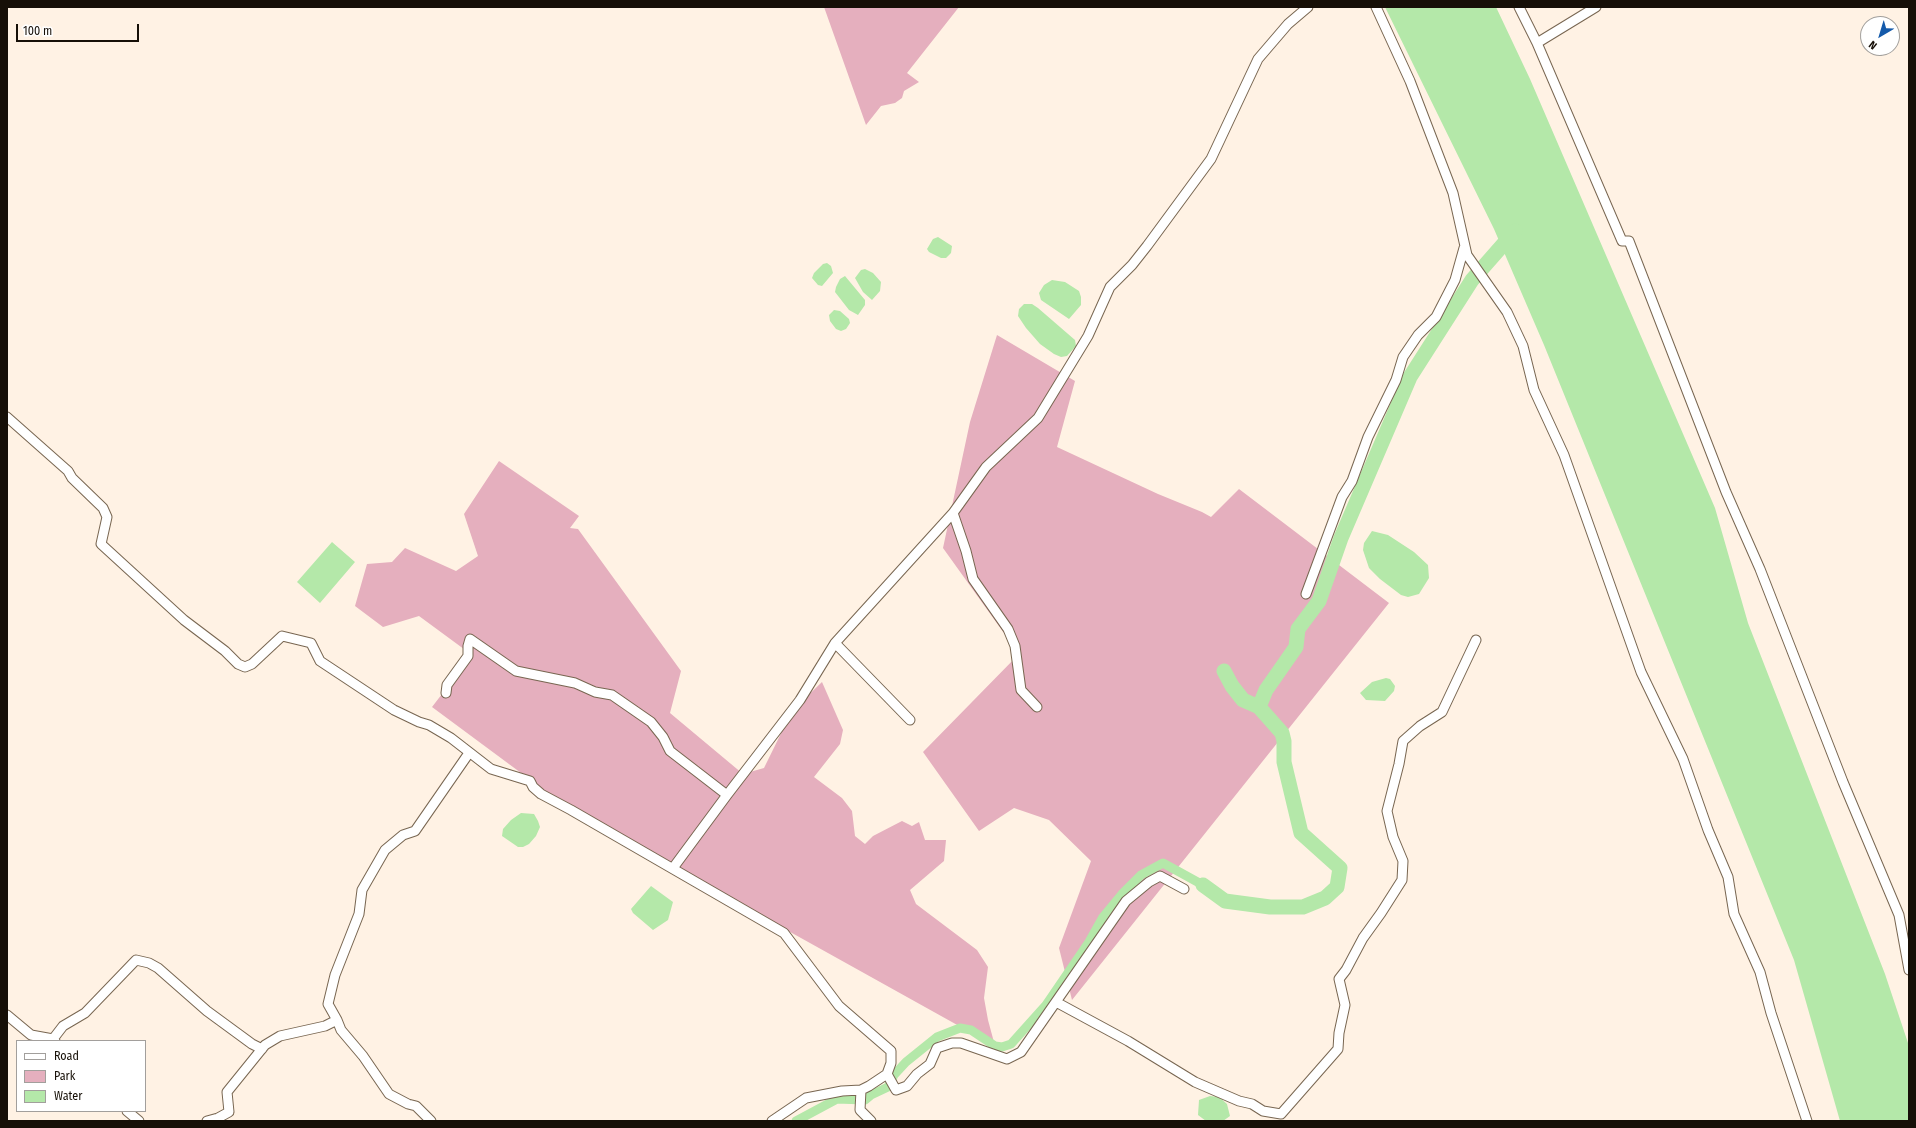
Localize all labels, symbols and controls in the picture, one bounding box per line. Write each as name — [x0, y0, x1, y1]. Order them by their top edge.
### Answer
scale bar — [18, 16, 141, 42]
north arrow — [1860, 16, 1900, 56]
text: 100 m — [23, 24, 52, 38]
text: N — [1866, 38, 1880, 52]
legend — [16, 1040, 146, 1112]
text: Road — [54, 1049, 79, 1063]
text: Park — [54, 1069, 75, 1083]
text: Water — [54, 1089, 82, 1103]

